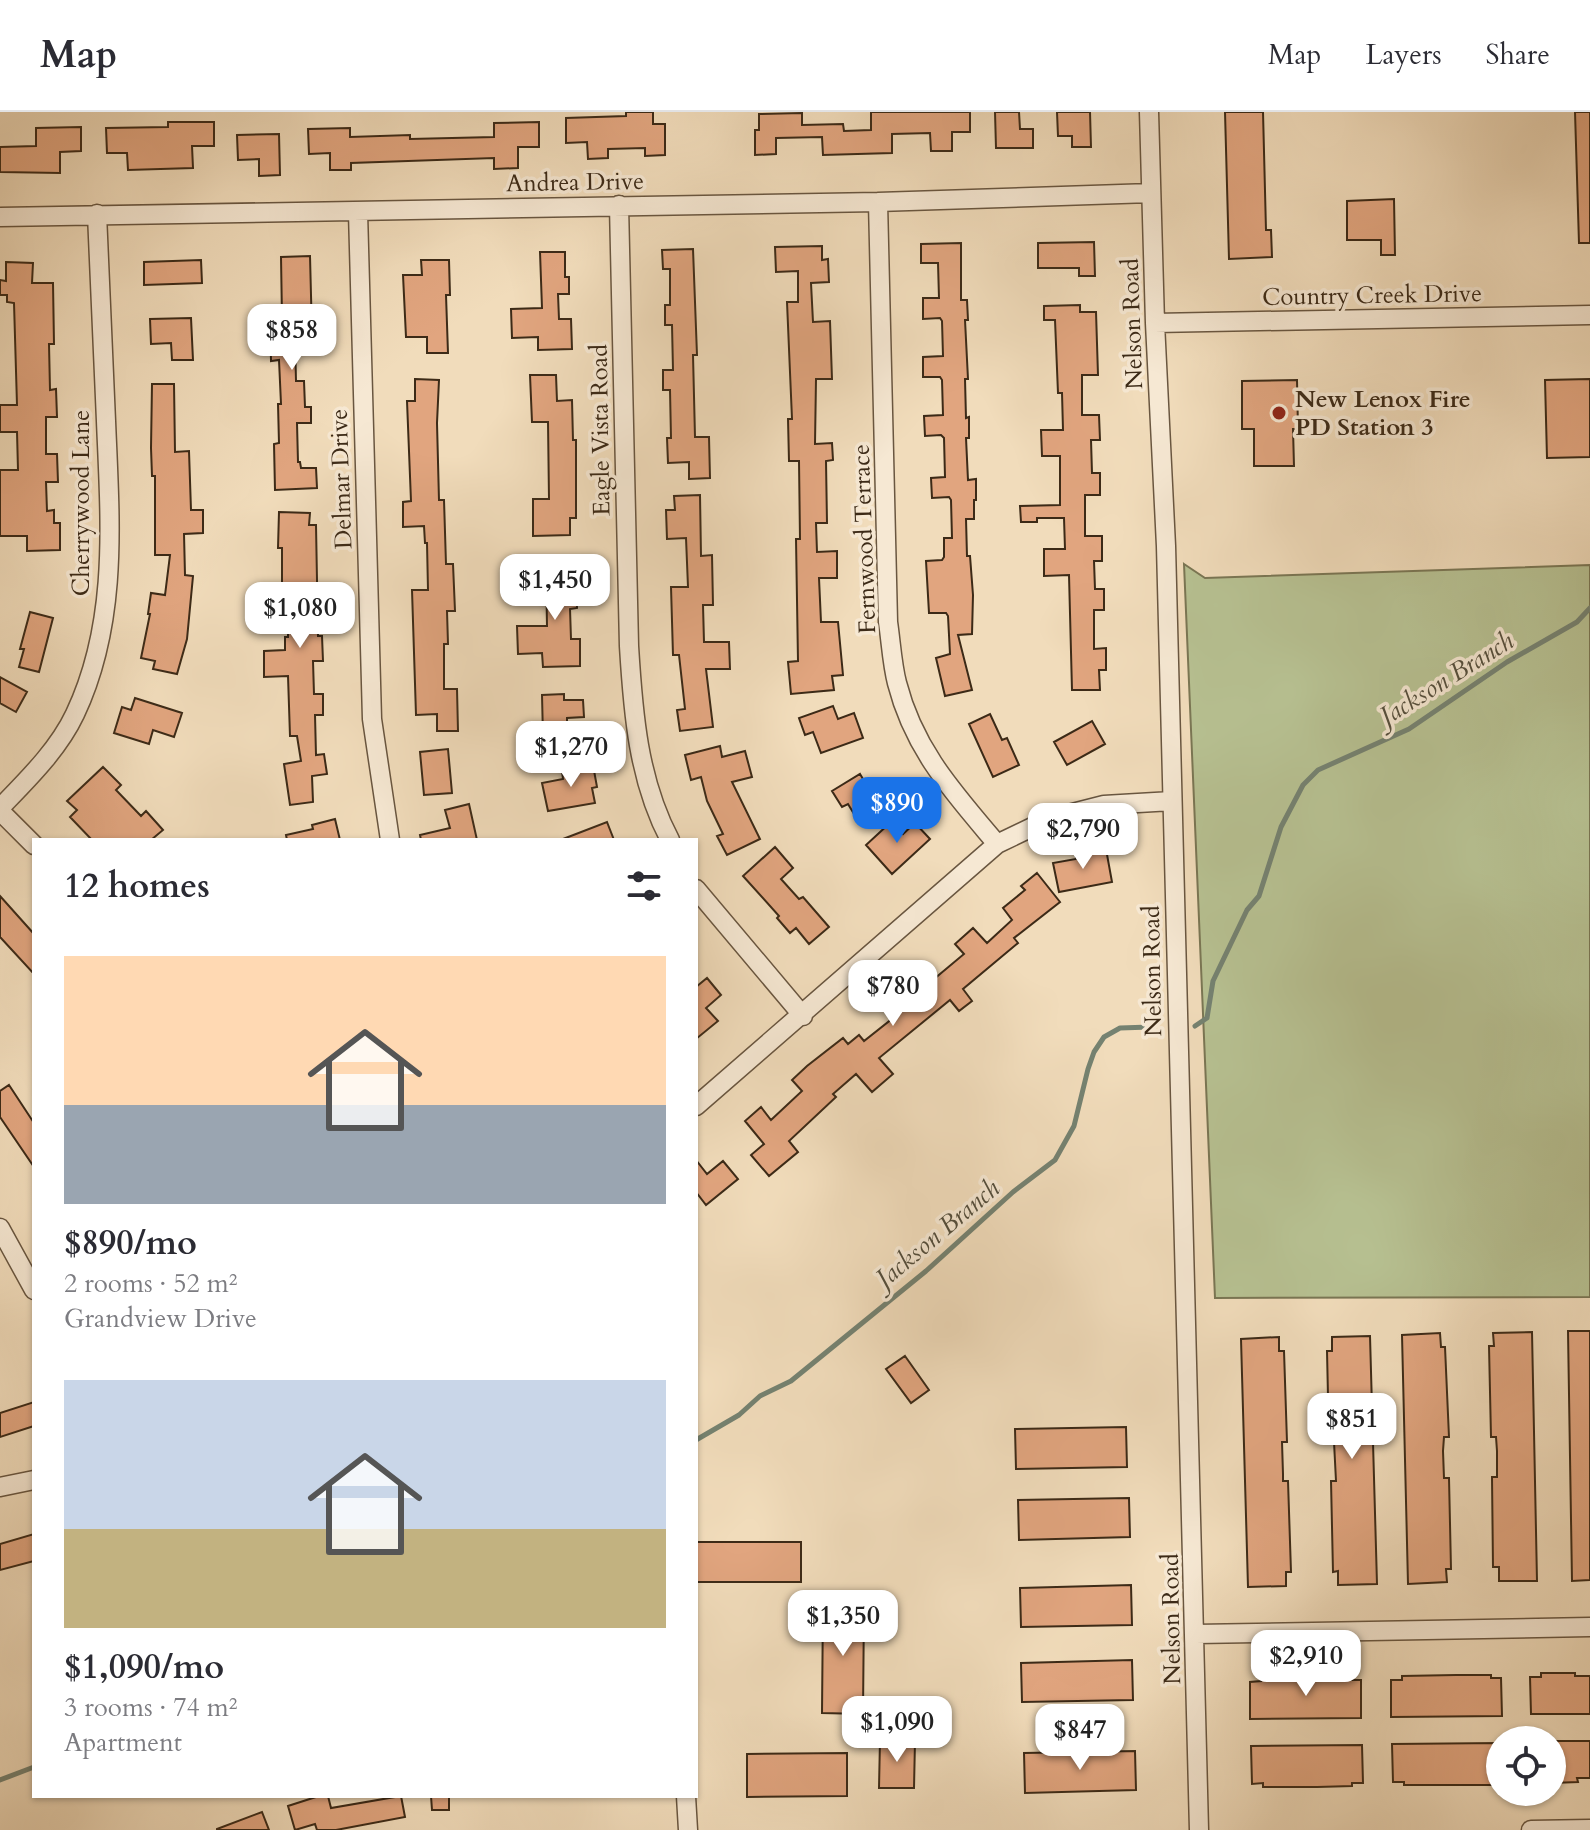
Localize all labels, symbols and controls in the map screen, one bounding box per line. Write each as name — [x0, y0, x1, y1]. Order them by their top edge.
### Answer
text: Map — [40, 29, 117, 81]
text: Map — [1268, 36, 1321, 74]
text: Layers — [1365, 36, 1442, 74]
text: Share — [1486, 36, 1550, 74]
street label: Andrea Drive — [506, 165, 644, 200]
street label: Nelson Road — [1114, 258, 1151, 390]
street label: Country Creek Drive — [1262, 277, 1482, 314]
pin: $858 — [245, 304, 339, 372]
text: $858 — [265, 312, 319, 347]
street label: Eagle Vista Road — [583, 344, 618, 516]
place label: New Lenox Fire PD Station 3 — [1295, 383, 1471, 444]
marker: New Lenox Fire PD Station 3 — [1270, 404, 1288, 422]
street label: Delmar Drive — [323, 408, 360, 550]
street label: Cherrywood Lane — [65, 410, 98, 596]
street label: Fernwood Terrace — [845, 444, 884, 634]
pin: $1,450 — [490, 554, 620, 622]
text: $1,450 — [518, 562, 592, 597]
pin: $1,080 — [235, 582, 365, 650]
text: $1,080 — [263, 590, 337, 625]
water label: Jackson Branch — [1367, 623, 1520, 737]
pin: $1,270 — [506, 721, 636, 789]
text: $1,270 — [534, 729, 608, 764]
pin: $890 — [850, 777, 944, 845]
text: $890 — [870, 785, 924, 820]
pin: $2,790 — [1018, 803, 1148, 871]
text: $2,790 — [1046, 811, 1120, 846]
text: 12 homes — [64, 863, 210, 909]
icon: filters — [622, 864, 666, 908]
street label: Nelson Road — [1135, 905, 1170, 1037]
pin: $780 — [846, 960, 940, 1028]
text: $780 — [866, 968, 920, 1003]
icon: home — [293, 1008, 437, 1152]
water label: Jackson Branch — [863, 1171, 1007, 1300]
text: $890/mo — [64, 1220, 197, 1266]
text: 2 rooms · 52 m² — [64, 1266, 237, 1301]
text: Grandview Drive — [64, 1301, 257, 1336]
pin: $851 — [1305, 1393, 1399, 1461]
text: $851 — [1325, 1401, 1379, 1436]
icon: home — [293, 1432, 437, 1576]
street label: Nelson Road — [1154, 1553, 1189, 1685]
pin: $1,350 — [778, 1590, 908, 1658]
text: $1,350 — [806, 1598, 880, 1633]
pin: $2,910 — [1241, 1630, 1371, 1698]
text: $2,910 — [1269, 1638, 1343, 1673]
text: $1,090/mo — [64, 1644, 224, 1690]
text: 3 rooms · 74 m² — [64, 1690, 237, 1725]
pin: $1,090 — [832, 1696, 962, 1764]
text: $1,090 — [860, 1704, 934, 1739]
pin: $847 — [1033, 1704, 1127, 1772]
text: $847 — [1053, 1712, 1107, 1747]
text: Apartment — [64, 1725, 182, 1760]
map controls — [1486, 1726, 1566, 1806]
button: locate — [1486, 1726, 1566, 1806]

